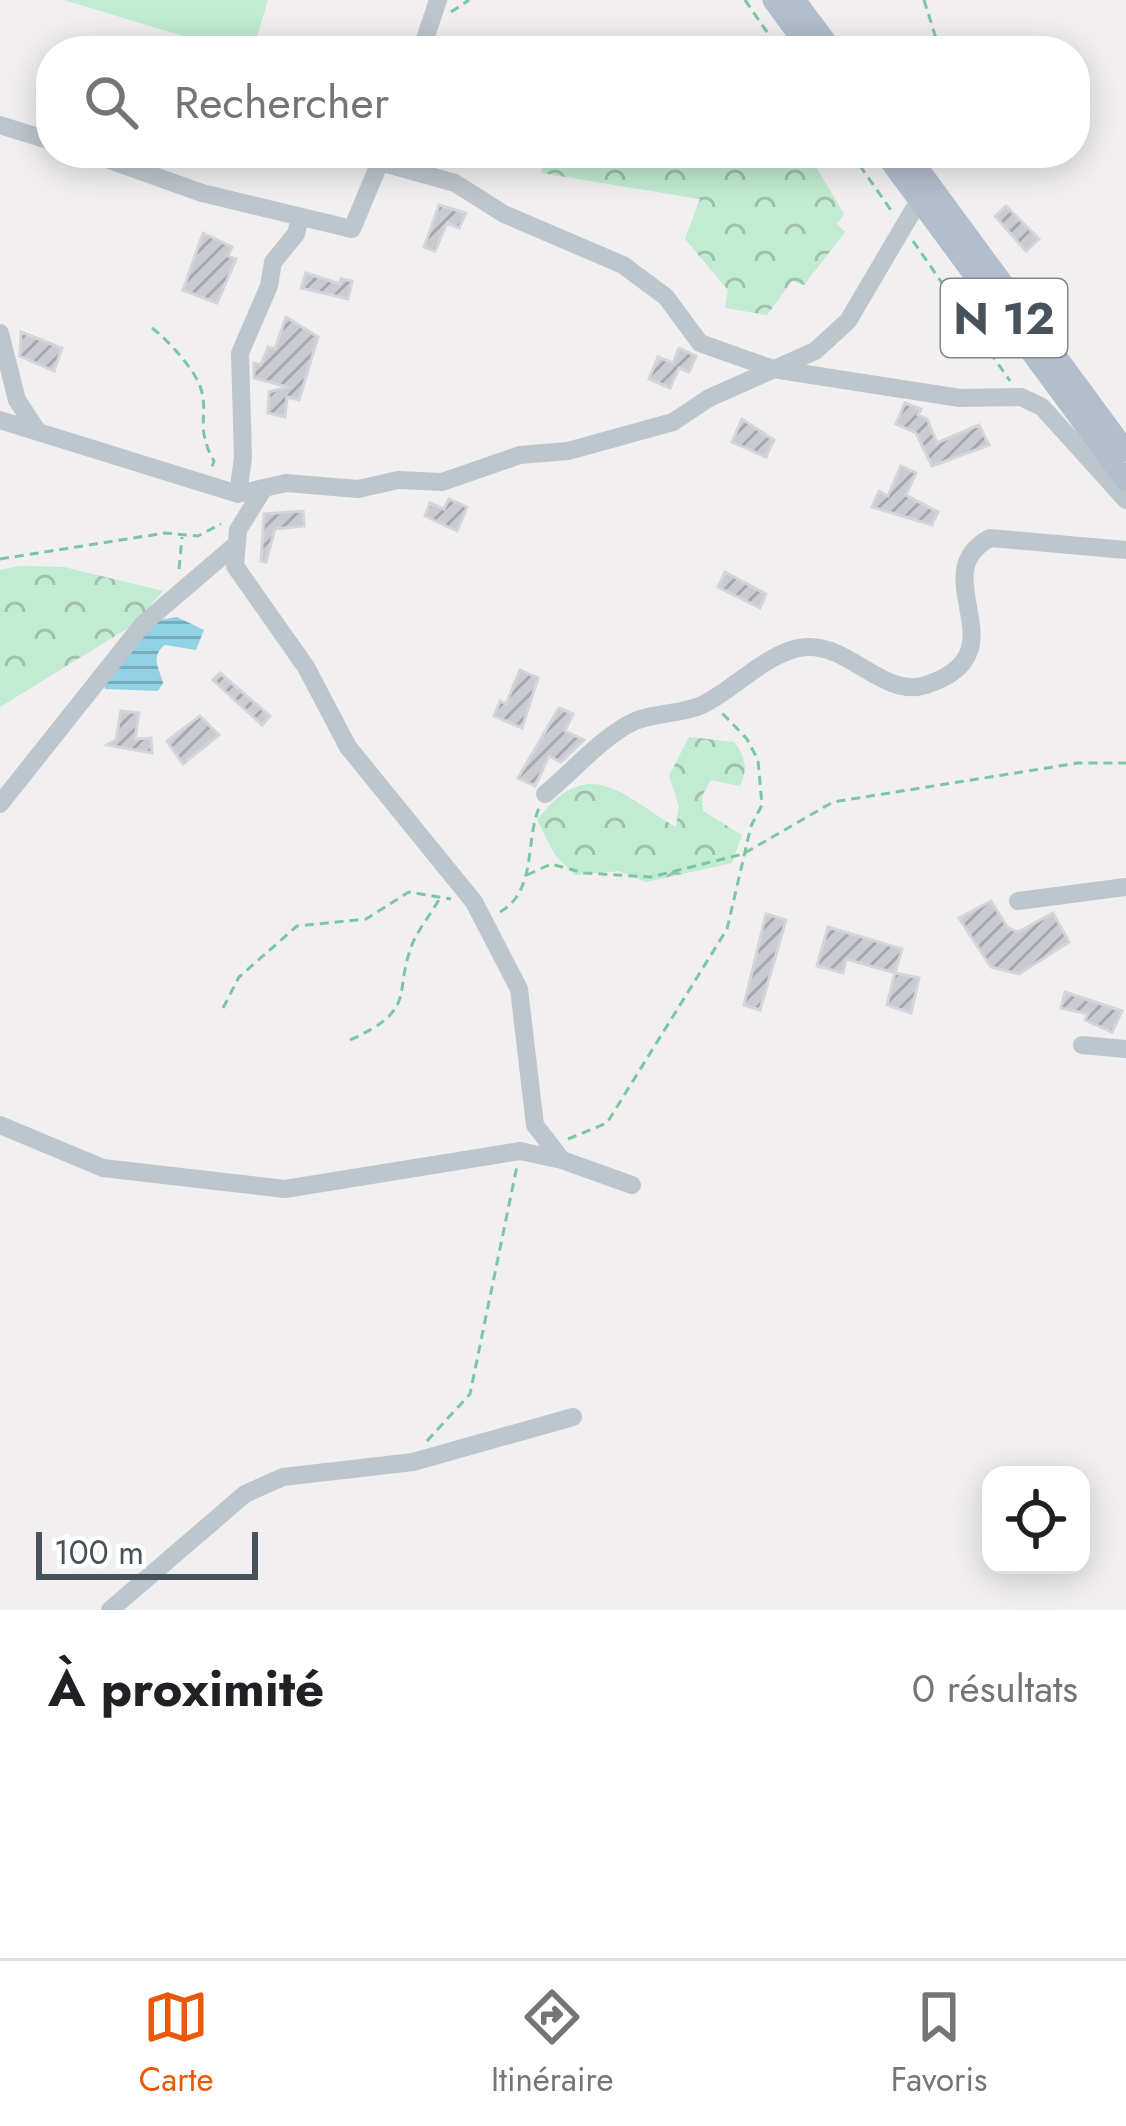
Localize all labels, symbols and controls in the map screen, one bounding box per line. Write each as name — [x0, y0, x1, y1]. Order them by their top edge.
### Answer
search box — [36, 36, 1090, 168]
icon: search — [78, 69, 144, 135]
text: Rechercher — [174, 70, 389, 135]
road number: N 12 — [941, 279, 1067, 357]
map controls — [982, 1466, 1090, 1574]
button: locate — [982, 1466, 1090, 1574]
scale bar — [36, 1526, 258, 1579]
text: 100 m — [54, 1529, 144, 1576]
text: À proximité — [48, 1651, 324, 1725]
text: 0 résultats — [912, 1660, 1078, 1717]
tab: Carte — [139, 1984, 213, 2103]
tab: Itinéraire — [491, 1984, 613, 2103]
tab: Favoris — [891, 1984, 987, 2103]

